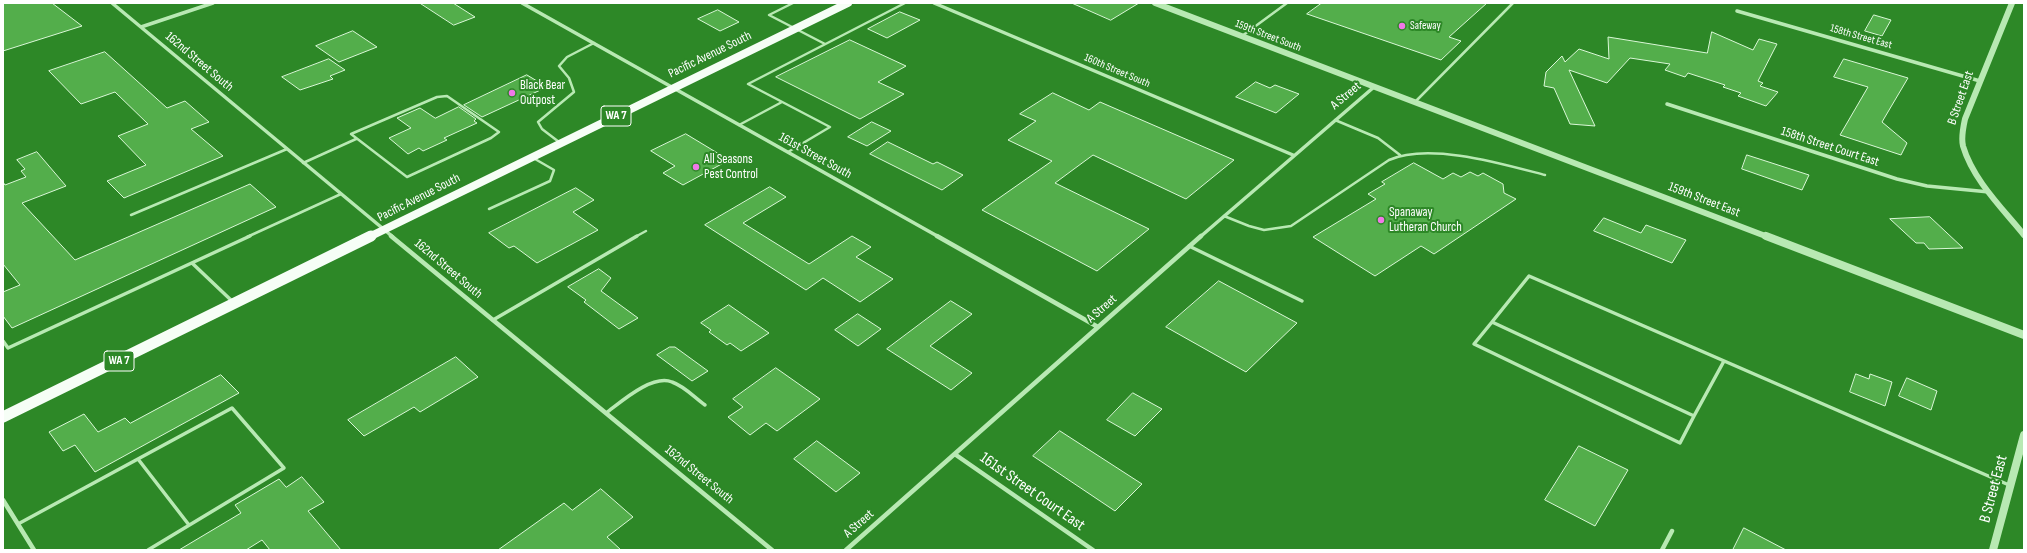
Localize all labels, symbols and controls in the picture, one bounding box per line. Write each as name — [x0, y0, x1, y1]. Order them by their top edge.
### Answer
street label: 159th Street South — [1233, 17, 1303, 55]
place label: Safeway — [1410, 19, 1441, 33]
marker: Safeway — [1397, 21, 1407, 31]
street label: 158th Street East — [1829, 22, 1893, 52]
street label: Pacific Avenue South — [666, 28, 754, 82]
street label: 162nd Street South — [162, 29, 236, 95]
street label: 160th Street South — [1082, 51, 1152, 91]
street label: B Street East — [1944, 69, 1978, 127]
place label: Black Bear Outpost — [520, 78, 565, 109]
street label: A Street — [1328, 79, 1364, 113]
marker: Black Bear Outpost — [507, 88, 517, 98]
road number: WA 7 — [601, 106, 631, 126]
street label: 158th Street Court East — [1779, 124, 1881, 170]
street label: 161st Street South — [776, 130, 854, 182]
place label: All Seasons Pest Control — [704, 152, 758, 183]
marker: All Seasons Pest Control — [691, 162, 701, 172]
street label: Pacific Avenue South — [375, 170, 463, 226]
street label: 159th Street East — [1666, 179, 1742, 221]
place label: Spanaway Lutheran Church — [1389, 205, 1462, 236]
marker: Spanaway Lutheran Church — [1376, 215, 1386, 225]
street label: 162nd Street South — [411, 236, 485, 302]
street label: A Street — [1084, 292, 1120, 326]
road number: WA 7 — [104, 351, 134, 371]
street label: 162nd Street South — [661, 442, 737, 508]
street label: 161st Street Court East — [976, 449, 1088, 535]
street label: B Street East — [1976, 453, 2012, 525]
street label: A Street — [841, 507, 877, 541]

